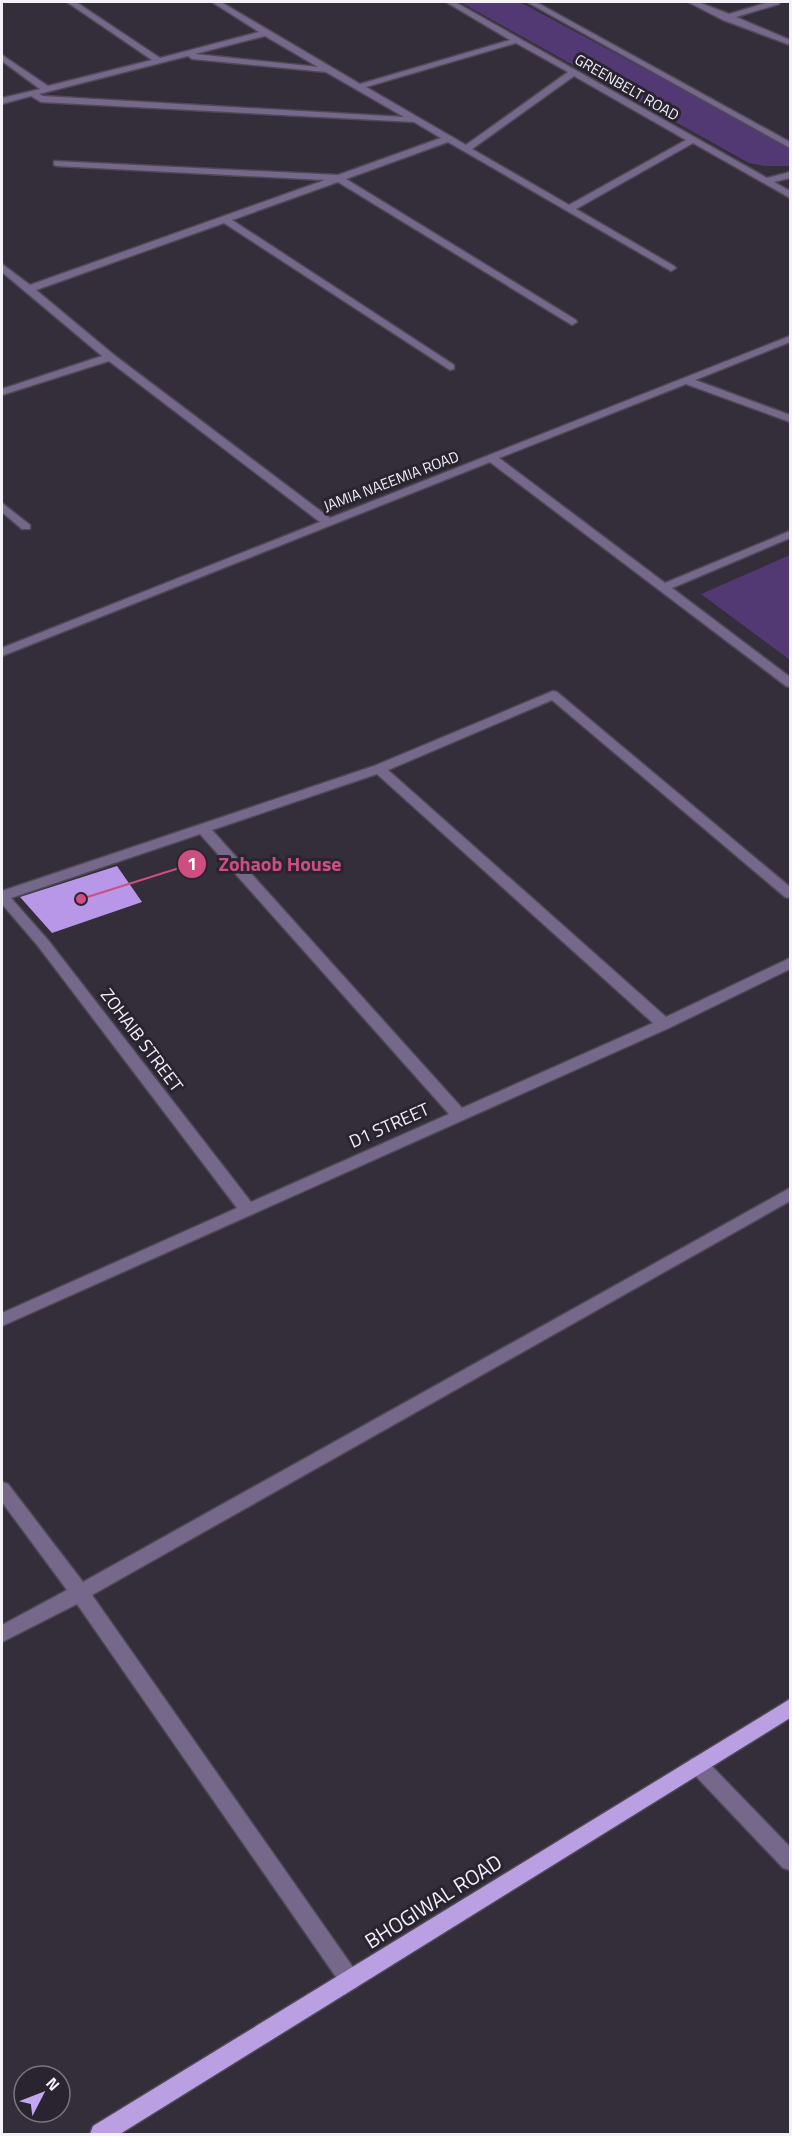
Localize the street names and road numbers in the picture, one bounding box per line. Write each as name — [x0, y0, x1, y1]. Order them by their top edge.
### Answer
street label: GREENBELT ROAD — [570, 48, 684, 126]
street label: JAMIA NAEEMIA ROAD — [320, 445, 462, 517]
street label: ZOHAIB STREET — [94, 983, 190, 1098]
street label: D1 STREET — [345, 1095, 434, 1155]
street label: BHOGIWAL ROAD — [358, 1846, 508, 1956]

